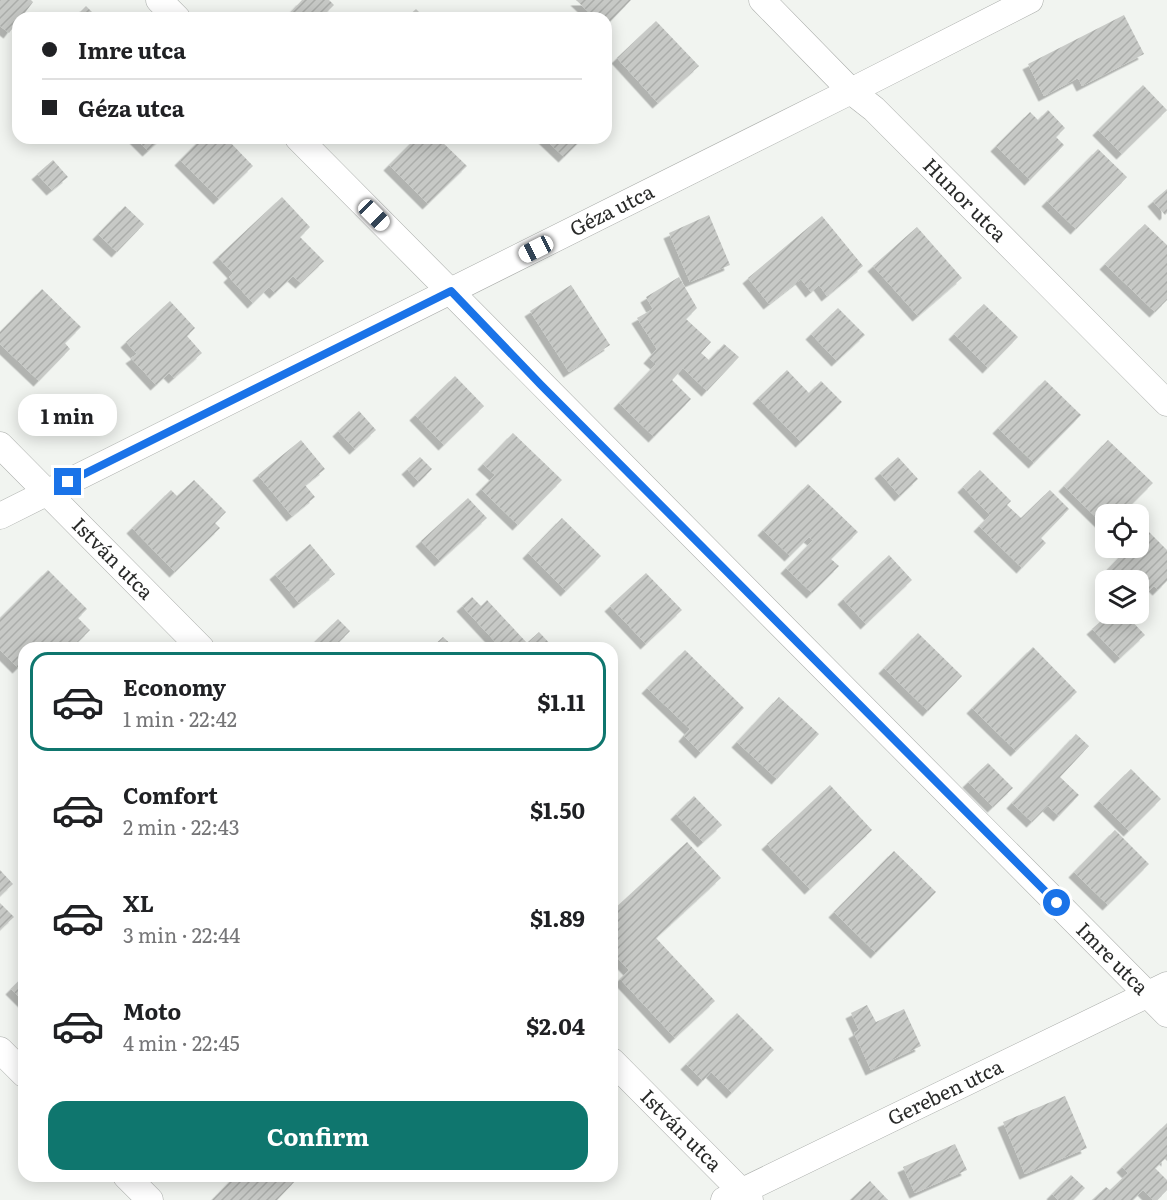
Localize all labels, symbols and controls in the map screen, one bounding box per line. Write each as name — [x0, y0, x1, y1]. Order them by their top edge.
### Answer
text: Imre utca — [78, 33, 186, 66]
text: Géza utca — [78, 91, 184, 124]
street label: Hunor utca — [917, 150, 1015, 248]
street label: Géza utca — [564, 175, 659, 242]
car — [355, 196, 393, 234]
car — [516, 233, 556, 265]
callout: 1 min — [19, 395, 118, 437]
text: 1 min — [41, 400, 94, 430]
route end — [54, 468, 81, 495]
map controls — [1095, 504, 1149, 624]
button: locate — [1095, 504, 1149, 558]
street label: István utca — [66, 509, 162, 605]
button: layers — [1095, 570, 1149, 624]
text: Economy — [123, 670, 226, 703]
icon: car — [51, 675, 105, 729]
text: $1.11 — [537, 685, 585, 718]
text: 1 min · 22:42 — [123, 703, 237, 733]
text: Comfort — [123, 778, 218, 811]
icon: car — [51, 783, 105, 837]
text: $1.50 — [530, 793, 585, 826]
text: 2 min · 22:43 — [123, 811, 240, 841]
text: XL — [123, 886, 154, 919]
route start — [1043, 889, 1070, 916]
icon: car — [51, 891, 105, 945]
text: $1.89 — [530, 901, 585, 934]
street label: Imre utca — [1071, 914, 1157, 1001]
text: 3 min · 22:44 — [123, 919, 240, 949]
text: Moto — [123, 994, 181, 1027]
icon: car — [51, 999, 105, 1053]
text: $2.04 — [526, 1009, 585, 1042]
text: 4 min · 22:45 — [123, 1027, 240, 1057]
street label: Gereben utca — [882, 1050, 1007, 1132]
street label: István utca — [635, 1081, 730, 1177]
button: Confirm — [48, 1101, 588, 1170]

